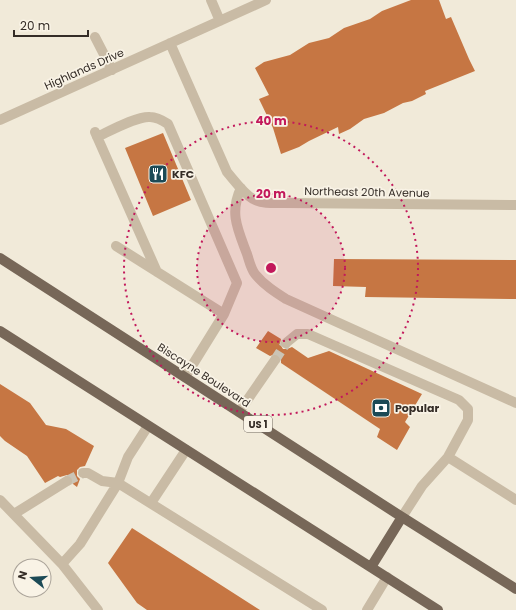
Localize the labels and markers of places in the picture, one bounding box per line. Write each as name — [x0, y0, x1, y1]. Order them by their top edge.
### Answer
restaurant icon: KFC — [147, 163, 169, 185]
place label: KFC — [172, 166, 194, 182]
centre of rings — [264, 261, 278, 275]
bank icon: Popular — [370, 397, 392, 419]
place label: Popular — [395, 400, 439, 416]

